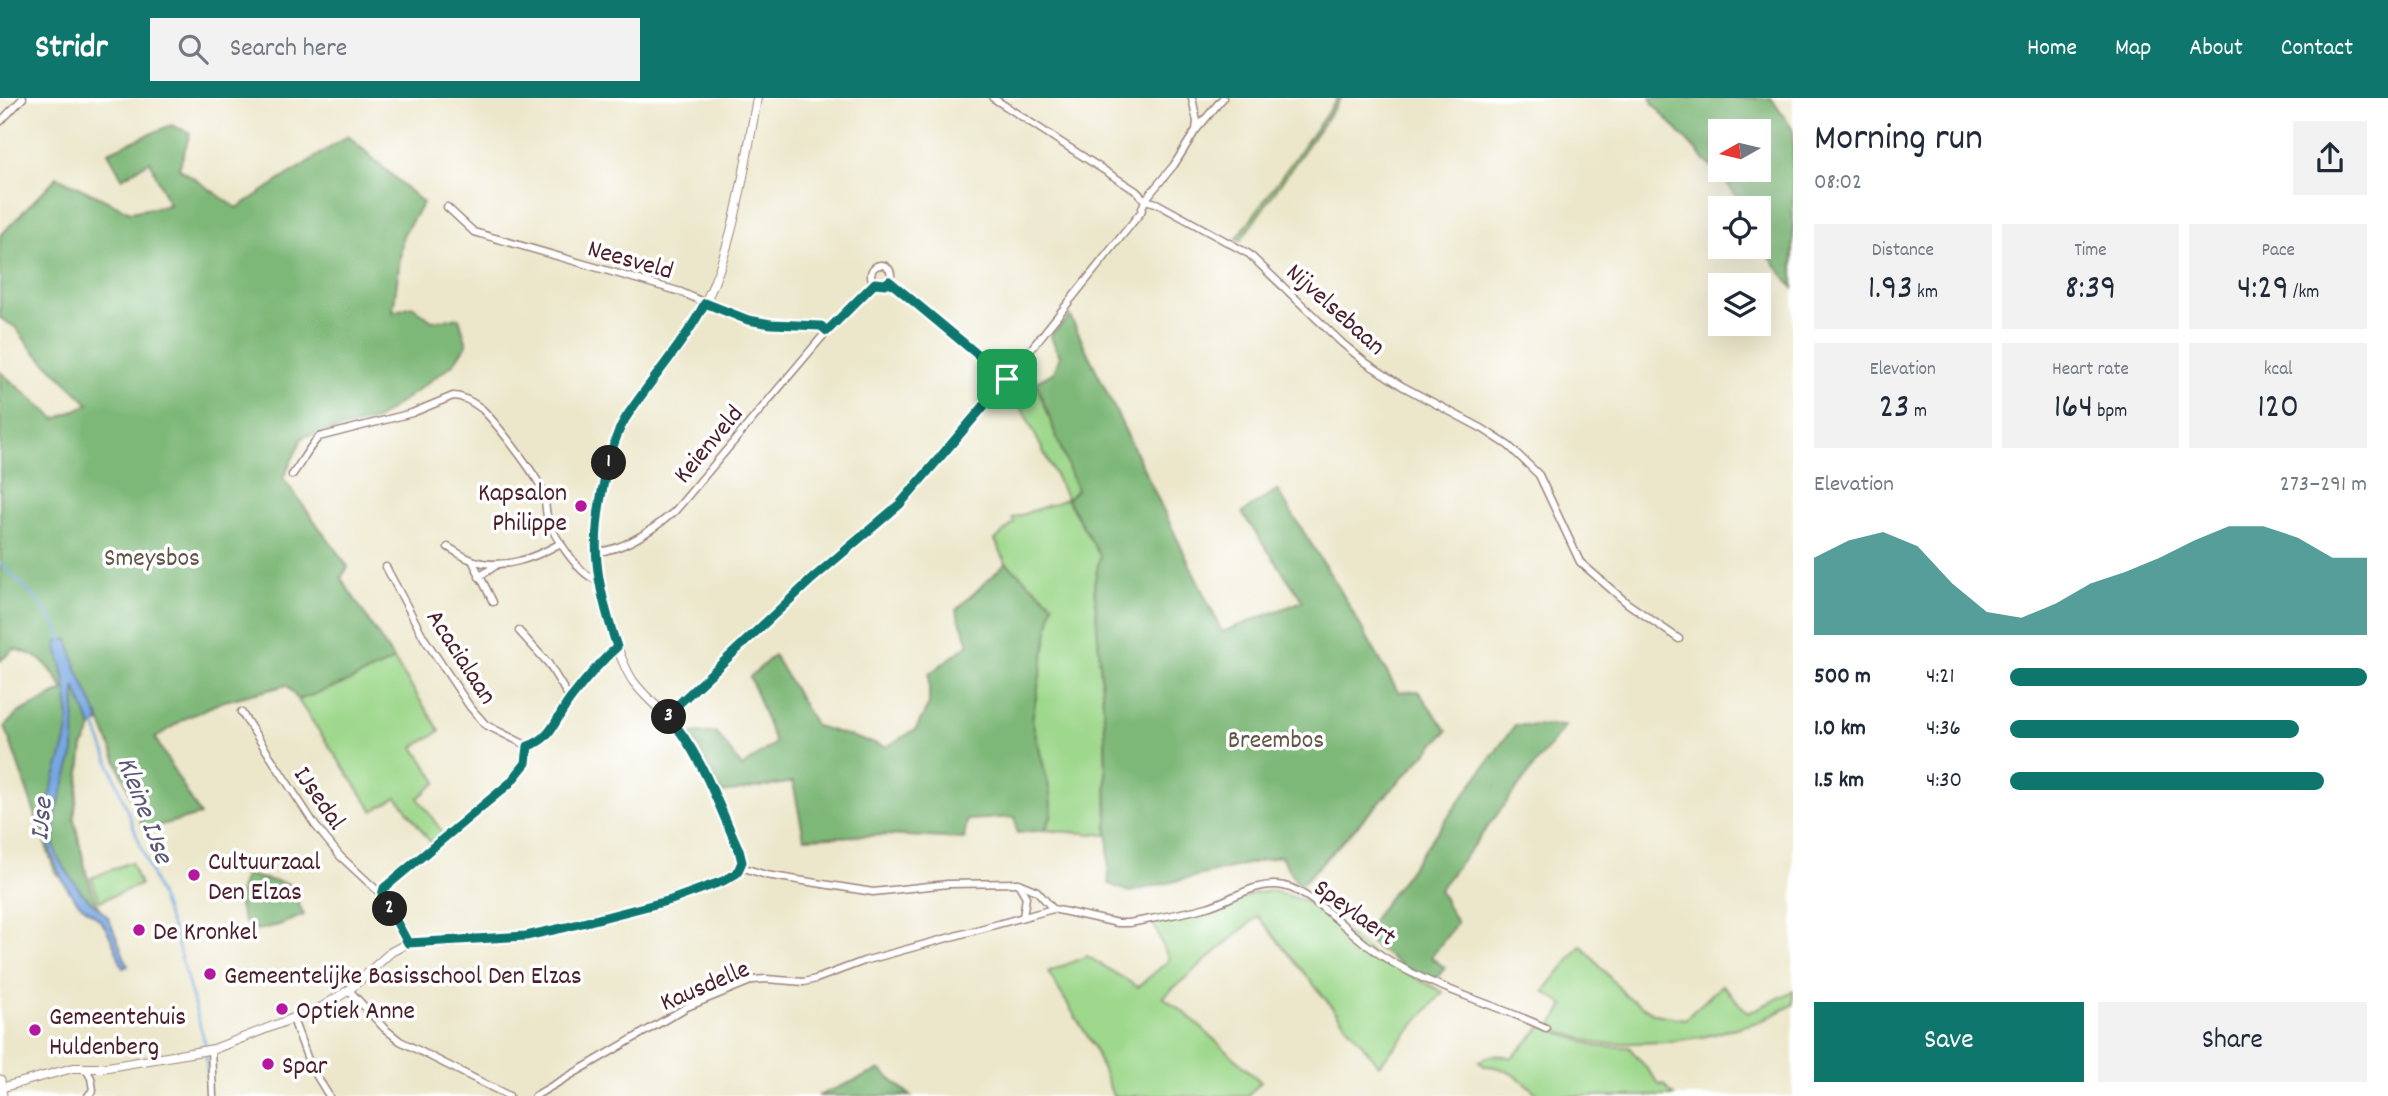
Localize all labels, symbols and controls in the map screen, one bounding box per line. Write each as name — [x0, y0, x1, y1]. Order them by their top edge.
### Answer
search box — [150, 18, 640, 81]
text: Stridr — [35, 26, 108, 73]
icon: search — [174, 30, 212, 68]
text: Search here — [230, 31, 347, 68]
text: Home — [2027, 32, 2077, 66]
text: Map — [2115, 32, 2151, 66]
text: About — [2189, 32, 2243, 66]
text: Contact — [2281, 32, 2353, 66]
text: Morning run — [1814, 113, 1983, 168]
north arrow — [1708, 119, 1771, 182]
map controls — [1708, 119, 1771, 336]
button: share — [2293, 121, 2367, 195]
text: 08:02 — [1814, 167, 1862, 200]
button: locate — [1708, 196, 1771, 259]
street label: Neesveld — [583, 232, 677, 291]
text: Distance — [1872, 238, 1934, 265]
text: Time — [2074, 238, 2107, 265]
text: Pace — [2261, 238, 2295, 265]
street label: Nijvelsebaan — [1277, 256, 1393, 365]
text: 1.93 — [1868, 265, 1913, 315]
text: 8:39 — [2065, 265, 2116, 315]
text: 4:29 — [2237, 265, 2289, 315]
button: layers — [1708, 273, 1771, 336]
text: km — [1913, 280, 1938, 307]
text: /km — [2289, 280, 2319, 307]
pin — [977, 349, 1037, 409]
text: Elevation — [1870, 357, 1936, 384]
text: Heart rate — [2052, 357, 2129, 384]
text: kcal — [2264, 357, 2293, 384]
icon: arrive — [988, 360, 1026, 398]
text: 23 — [1879, 384, 1910, 434]
text: 164 — [2054, 384, 2093, 434]
text: 120 — [2257, 384, 2299, 434]
street label: Keienveld — [666, 398, 754, 493]
text: m — [1910, 399, 1927, 426]
text: bpm — [2093, 399, 2127, 426]
pin: 1 — [592, 446, 626, 480]
text: 1 — [606, 449, 611, 476]
text: Elevation — [1814, 469, 1894, 502]
text: 273–291 m — [2280, 469, 2367, 502]
place label: Kapsalon Philippe — [478, 476, 567, 543]
marker: Kapsalon Philippe — [573, 498, 589, 514]
park label: Smeysbos — [104, 541, 200, 578]
street label: Acacialaan — [415, 603, 505, 713]
text: 500 m — [1814, 661, 1871, 694]
text: 4:21 — [1926, 661, 1954, 694]
pin: 3 — [652, 700, 686, 734]
text: 3 — [664, 703, 673, 730]
text: 1.0 km — [1814, 713, 1866, 746]
text: 4:36 — [1926, 713, 1961, 746]
park label: Breembos — [1228, 723, 1324, 760]
water label: Kleine IJse — [104, 751, 182, 872]
street label: IJsedal — [283, 760, 354, 838]
text: 1.5 km — [1814, 765, 1864, 798]
text: 4:30 — [1926, 765, 1962, 798]
water label: IJse — [22, 795, 66, 843]
place label: Cultuurzaal Den Elzas — [208, 845, 320, 912]
marker: Cultuurzaal Den Elzas — [186, 867, 202, 883]
street label: Speylaert — [1305, 871, 1403, 957]
pin: 2 — [372, 892, 408, 926]
text: 2 — [385, 895, 394, 922]
place label: De Kronkel — [153, 915, 257, 952]
marker: De Kronkel — [131, 922, 147, 938]
street label: Kausdelle — [655, 952, 756, 1023]
place label: Gemeentelijke Basisschool Den Elzas — [224, 959, 582, 996]
marker: Gemeentelijke Basisschool Den Elzas — [202, 966, 218, 982]
place label: Optiek Anne — [296, 994, 415, 1031]
place label: Gemeentehuis Huldenberg — [49, 1000, 186, 1067]
marker: Optiek Anne — [274, 1001, 290, 1017]
button: Save — [1814, 1002, 2084, 1082]
button: Share — [2098, 1002, 2367, 1082]
marker: Gemeentehuis Huldenberg — [27, 1022, 43, 1038]
place label: Spar — [282, 1049, 328, 1086]
marker: Spar — [260, 1056, 276, 1072]

